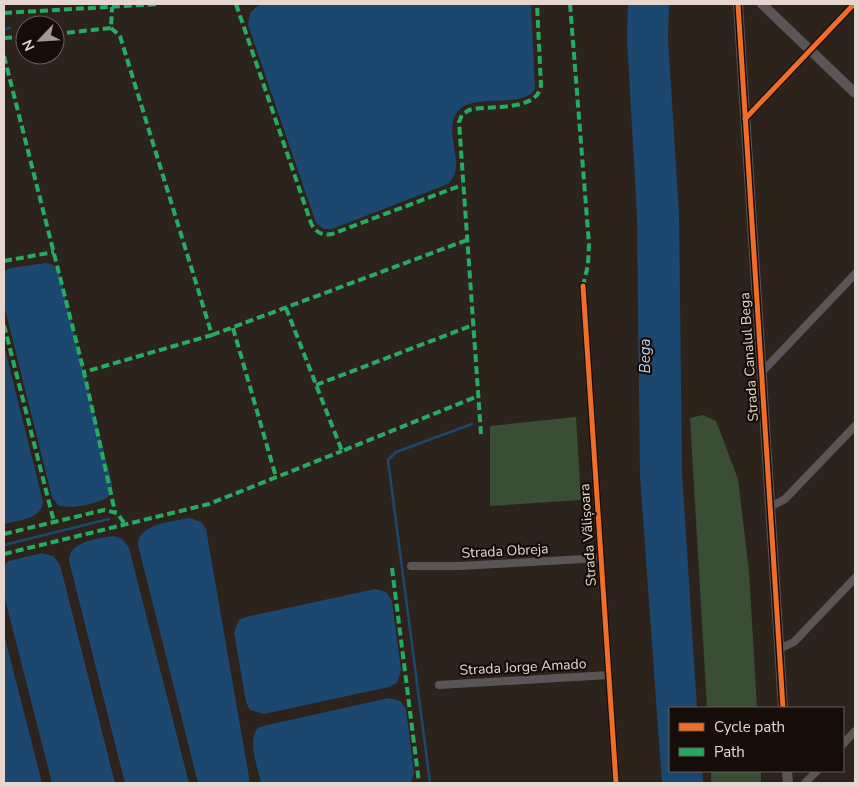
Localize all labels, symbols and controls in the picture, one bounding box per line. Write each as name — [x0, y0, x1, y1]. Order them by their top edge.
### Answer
north arrow — [15, 15, 65, 65]
text: N — [18, 37, 39, 54]
street label: Strada Canalul Bega — [735, 292, 763, 422]
water label: Bega — [635, 339, 655, 373]
street label: Strada Vălișoara — [575, 483, 601, 587]
street label: Strada Obreja — [461, 539, 549, 563]
street label: Strada Jorge Amado — [459, 654, 587, 680]
legend — [669, 707, 844, 772]
text: Cycle path — [714, 717, 785, 737]
text: Path — [714, 742, 745, 762]

